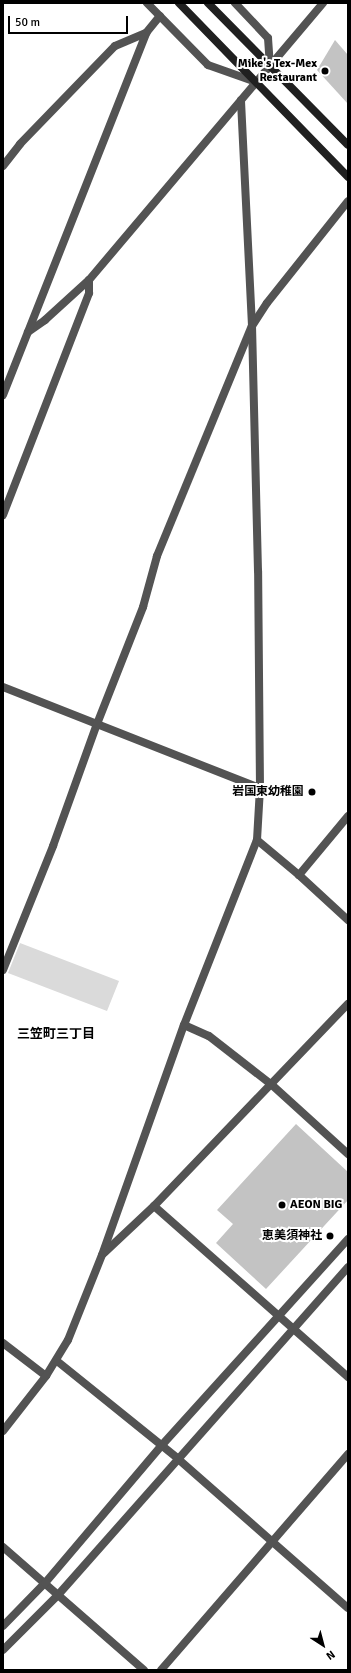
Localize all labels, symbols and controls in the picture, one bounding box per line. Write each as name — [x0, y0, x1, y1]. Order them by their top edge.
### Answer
scale bar — [10, 8, 130, 34]
text: 50 m — [15, 15, 40, 30]
place label: Mike's Tex-Mex Restaurant — [238, 57, 317, 85]
marker: Mike's Tex-Mex Restaurant — [320, 66, 330, 76]
place label: 岩国東幼稚園 — [232, 785, 304, 799]
marker: 岩国東幼稚園 — [307, 787, 317, 797]
district label: 三笠町三丁目 — [17, 1026, 95, 1042]
place label: AEON BIG — [290, 1198, 342, 1212]
marker: AEON BIG — [277, 1200, 287, 1210]
place label: 恵美須神社 — [262, 1229, 322, 1243]
marker: 恵美須神社 — [325, 1231, 335, 1241]
north arrow — [303, 1625, 343, 1665]
text: N — [323, 1648, 337, 1663]

